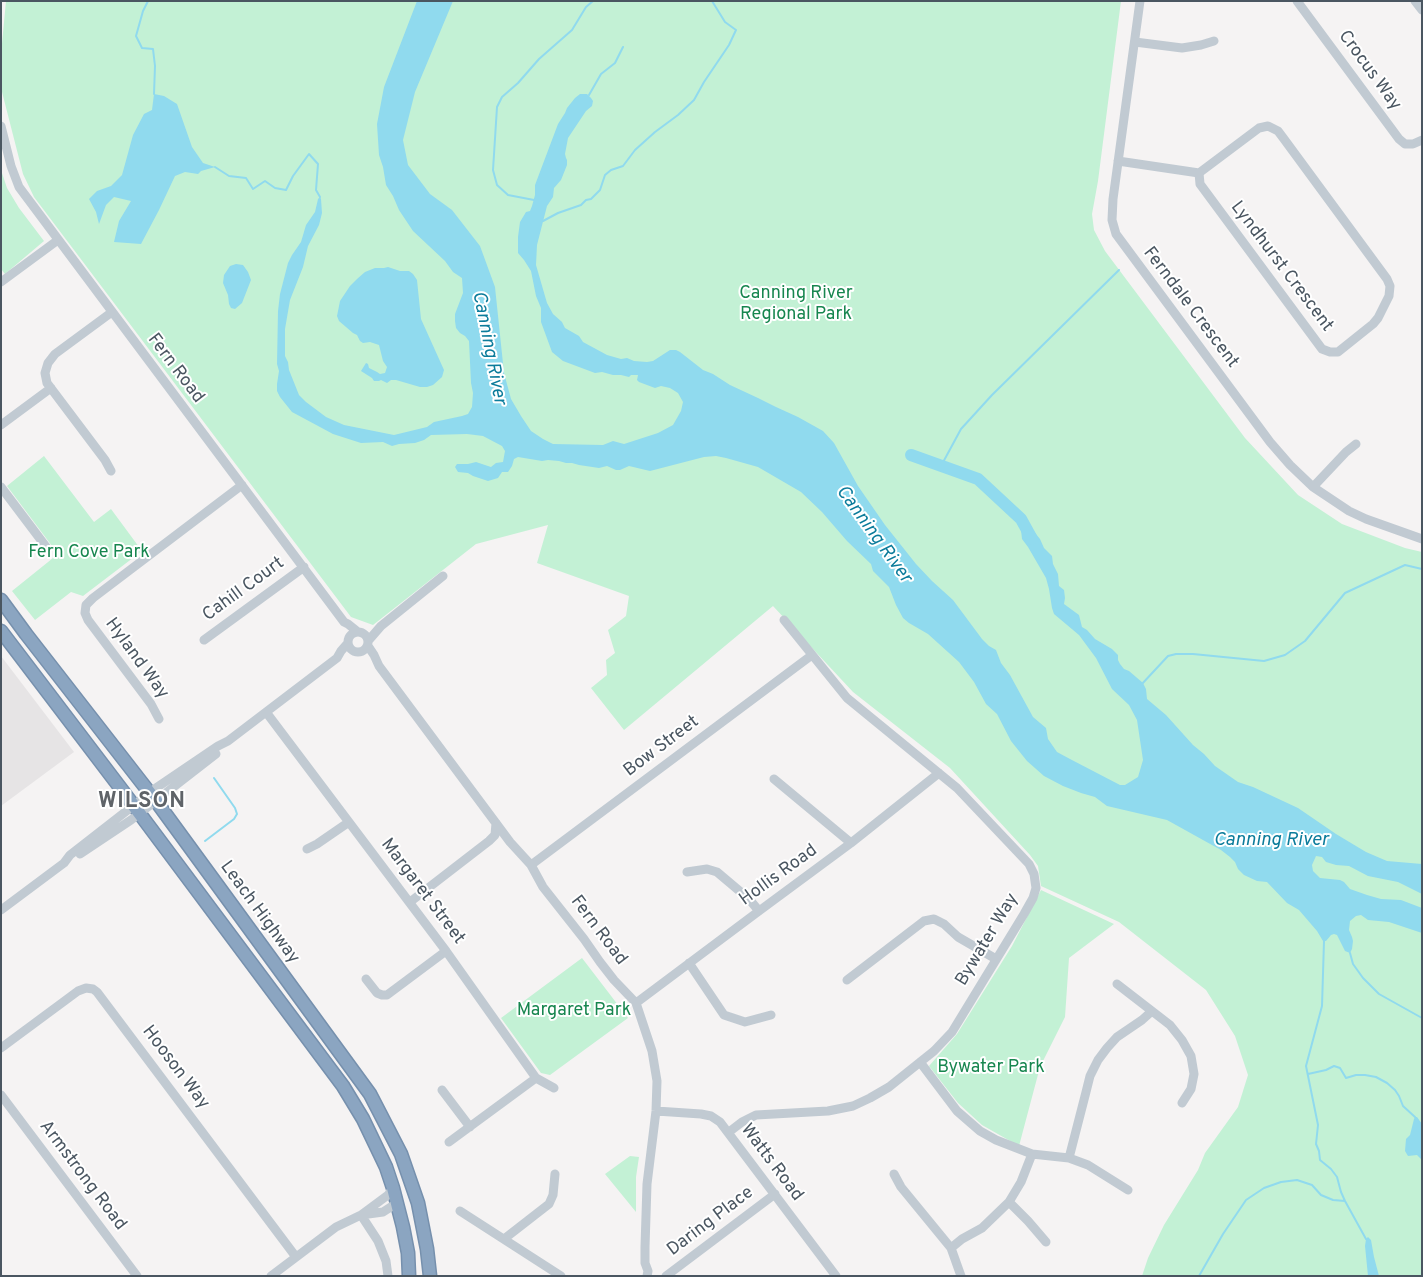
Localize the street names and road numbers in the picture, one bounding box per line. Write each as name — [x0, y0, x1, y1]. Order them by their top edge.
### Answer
street label: Crocus Way — [1333, 27, 1405, 115]
street label: Lyndhurst Crescent — [1225, 198, 1337, 336]
street label: Ferndale Crescent — [1138, 243, 1242, 373]
street label: Fern Road — [142, 330, 208, 408]
street label: Cahill Court — [199, 553, 289, 627]
street label: Hyland Way — [99, 614, 173, 704]
street label: Bow Street — [620, 712, 704, 782]
street label: Margaret Street — [375, 835, 469, 949]
street label: Hollis Road — [736, 841, 822, 911]
street label: Leach Highway — [215, 857, 303, 969]
street label: Bywater Way — [952, 890, 1024, 990]
street label: Fern Road — [565, 892, 631, 970]
street label: Hooson Way — [137, 1022, 213, 1114]
street label: Armstrong Road — [34, 1117, 130, 1235]
street label: Watts Road — [735, 1120, 807, 1206]
street label: Daring Place — [664, 1183, 758, 1261]

